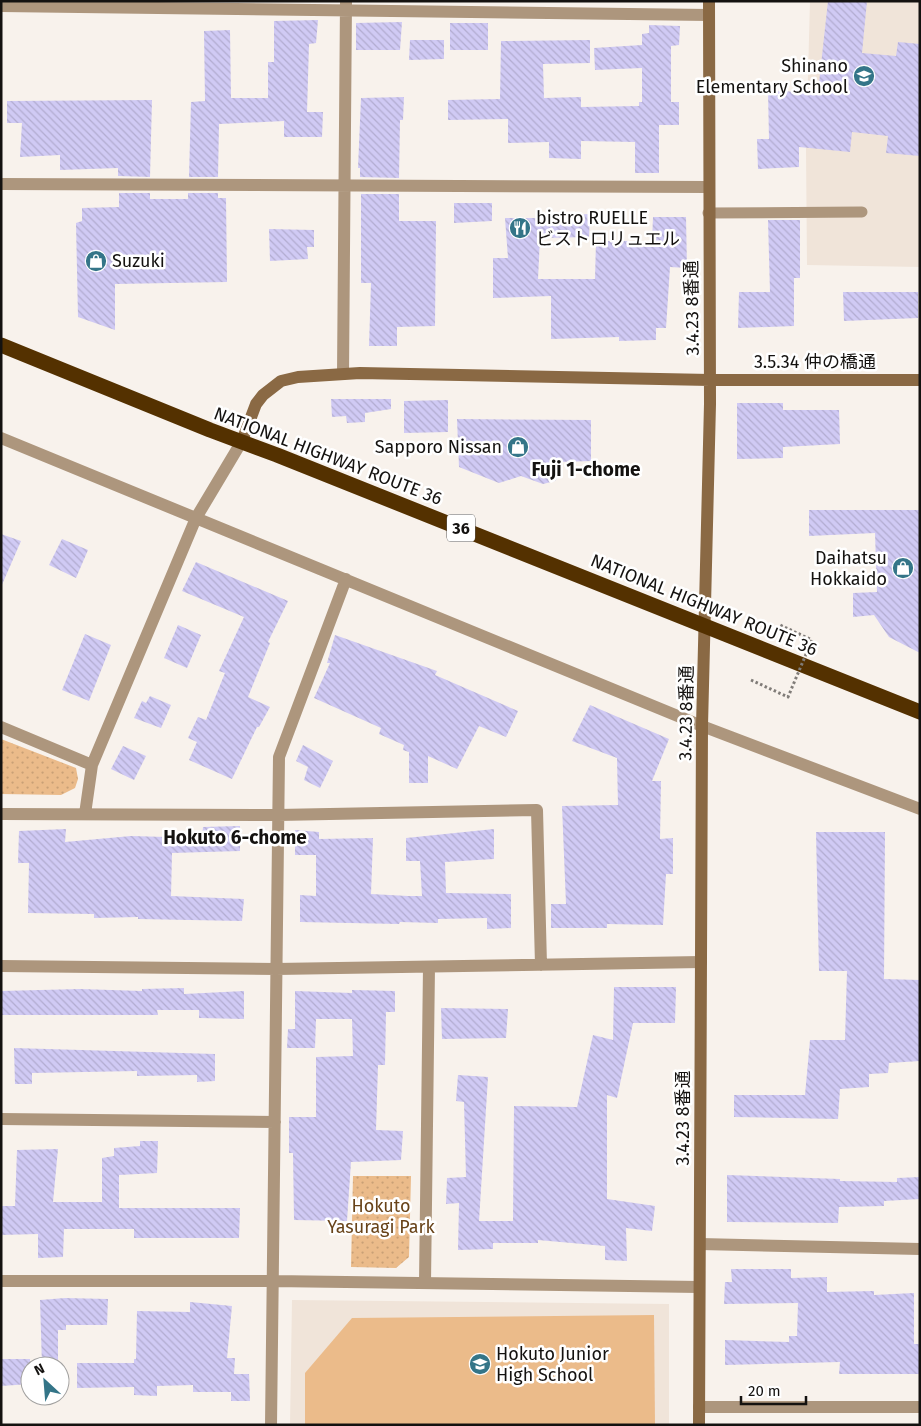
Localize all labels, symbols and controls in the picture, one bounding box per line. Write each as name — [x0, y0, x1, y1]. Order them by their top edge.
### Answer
place label: Shinano Elementary School — [696, 55, 848, 98]
school or university icon: Shinano Elementary School — [852, 64, 876, 88]
place label: bistro RUELLE ビストロリュエル — [536, 207, 680, 250]
restaurant icon: bistro RUELLE ビストロリュエル — [508, 216, 532, 240]
shop icon: Suzuki — [84, 249, 108, 273]
place label: Suzuki — [112, 250, 165, 272]
street label: 3.4.23 8番通 — [680, 260, 704, 356]
street label: 3.5.34 仲の橋通 — [754, 351, 876, 373]
street label: NATIONAL HIGHWAY ROUTE 36 — [211, 402, 445, 510]
shop icon: Sapporo Nissan — [506, 435, 530, 459]
place label: Sapporo Nissan — [375, 436, 502, 458]
district label: Fuji 1-chome — [532, 458, 640, 481]
road number: 36 — [447, 514, 475, 542]
place label: Daihatsu Hokkaido — [810, 547, 887, 590]
street label: NATIONAL HIGHWAY ROUTE 36 — [587, 549, 821, 661]
shop icon: Daihatsu Hokkaido — [891, 556, 915, 580]
street label: 3.4.23 8番通 — [674, 665, 698, 761]
district label: Hokuto 6-chome — [163, 826, 307, 849]
street label: 3.4.23 8番通 — [672, 1070, 694, 1166]
park label: Hokuto Yasuragi Park — [327, 1195, 436, 1238]
place label: Hokuto Junior High School — [496, 1343, 609, 1386]
school or university icon: Hokuto Junior High School — [468, 1352, 492, 1376]
north arrow — [20, 1356, 70, 1406]
text: N — [32, 1360, 47, 1379]
scale bar — [741, 1374, 806, 1406]
text: 20 m — [748, 1382, 781, 1400]

